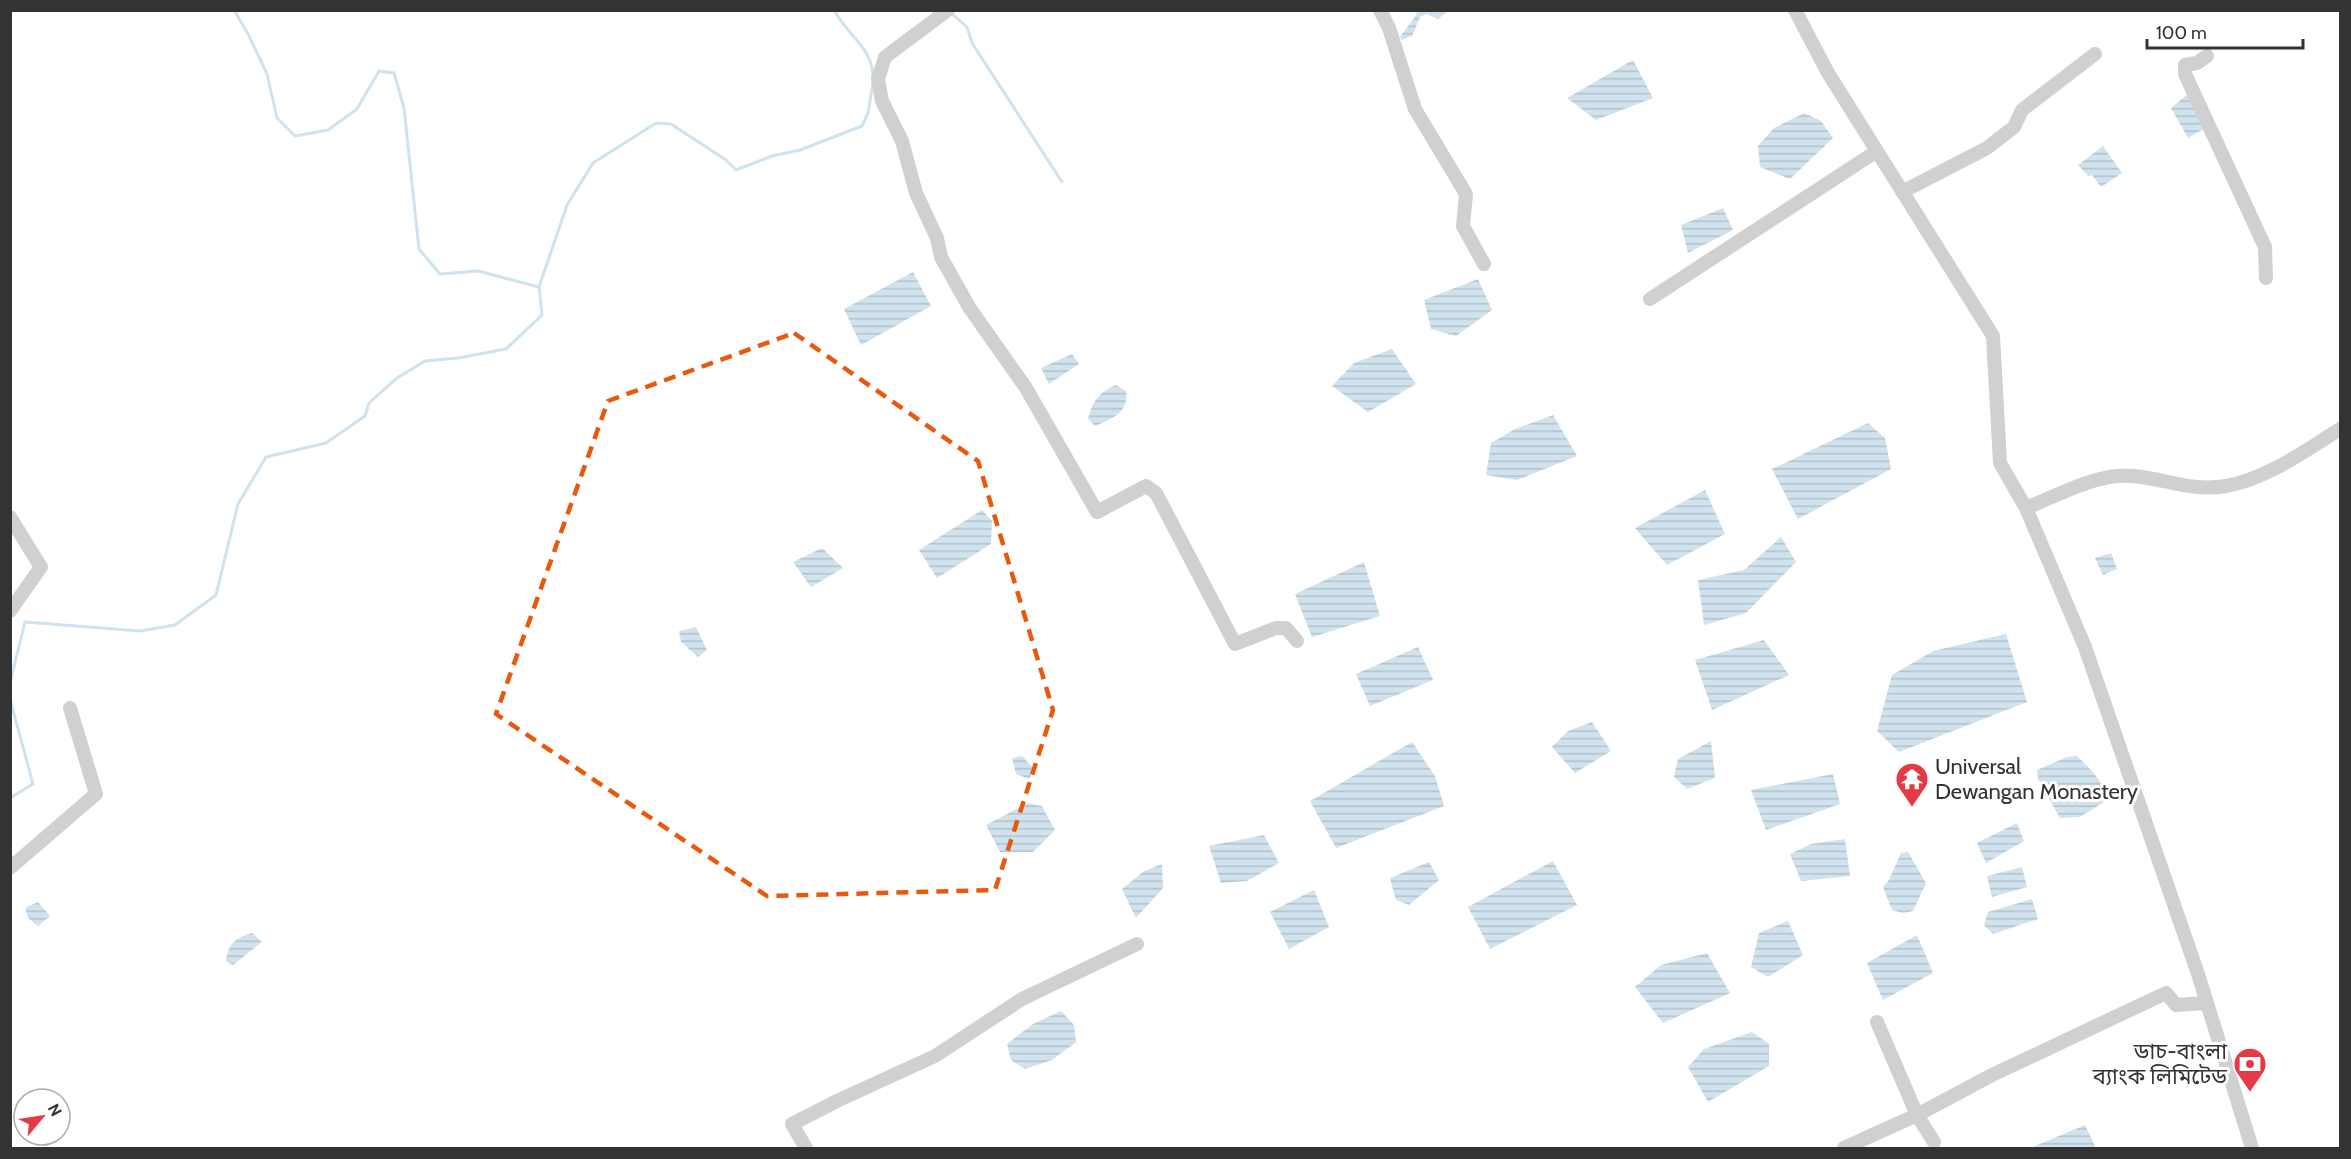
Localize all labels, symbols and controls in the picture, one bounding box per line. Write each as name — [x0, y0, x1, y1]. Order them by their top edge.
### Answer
scale bar — [2147, 12, 2303, 50]
text: 100 m — [2156, 22, 2207, 44]
place label: Universal Dewangan Monastery — [1935, 753, 2138, 805]
temple icon: Universal Dewangan Monastery — [1894, 761, 1930, 808]
place label: ডাচ-বাংলা ব্যাংক লিমিটেড — [2092, 1038, 2228, 1090]
bank icon: ডাচ-বাংলা ব্যাংক লিমিটেড — [2232, 1046, 2268, 1093]
north arrow — [12, 1087, 72, 1147]
text: N — [44, 1100, 66, 1120]

